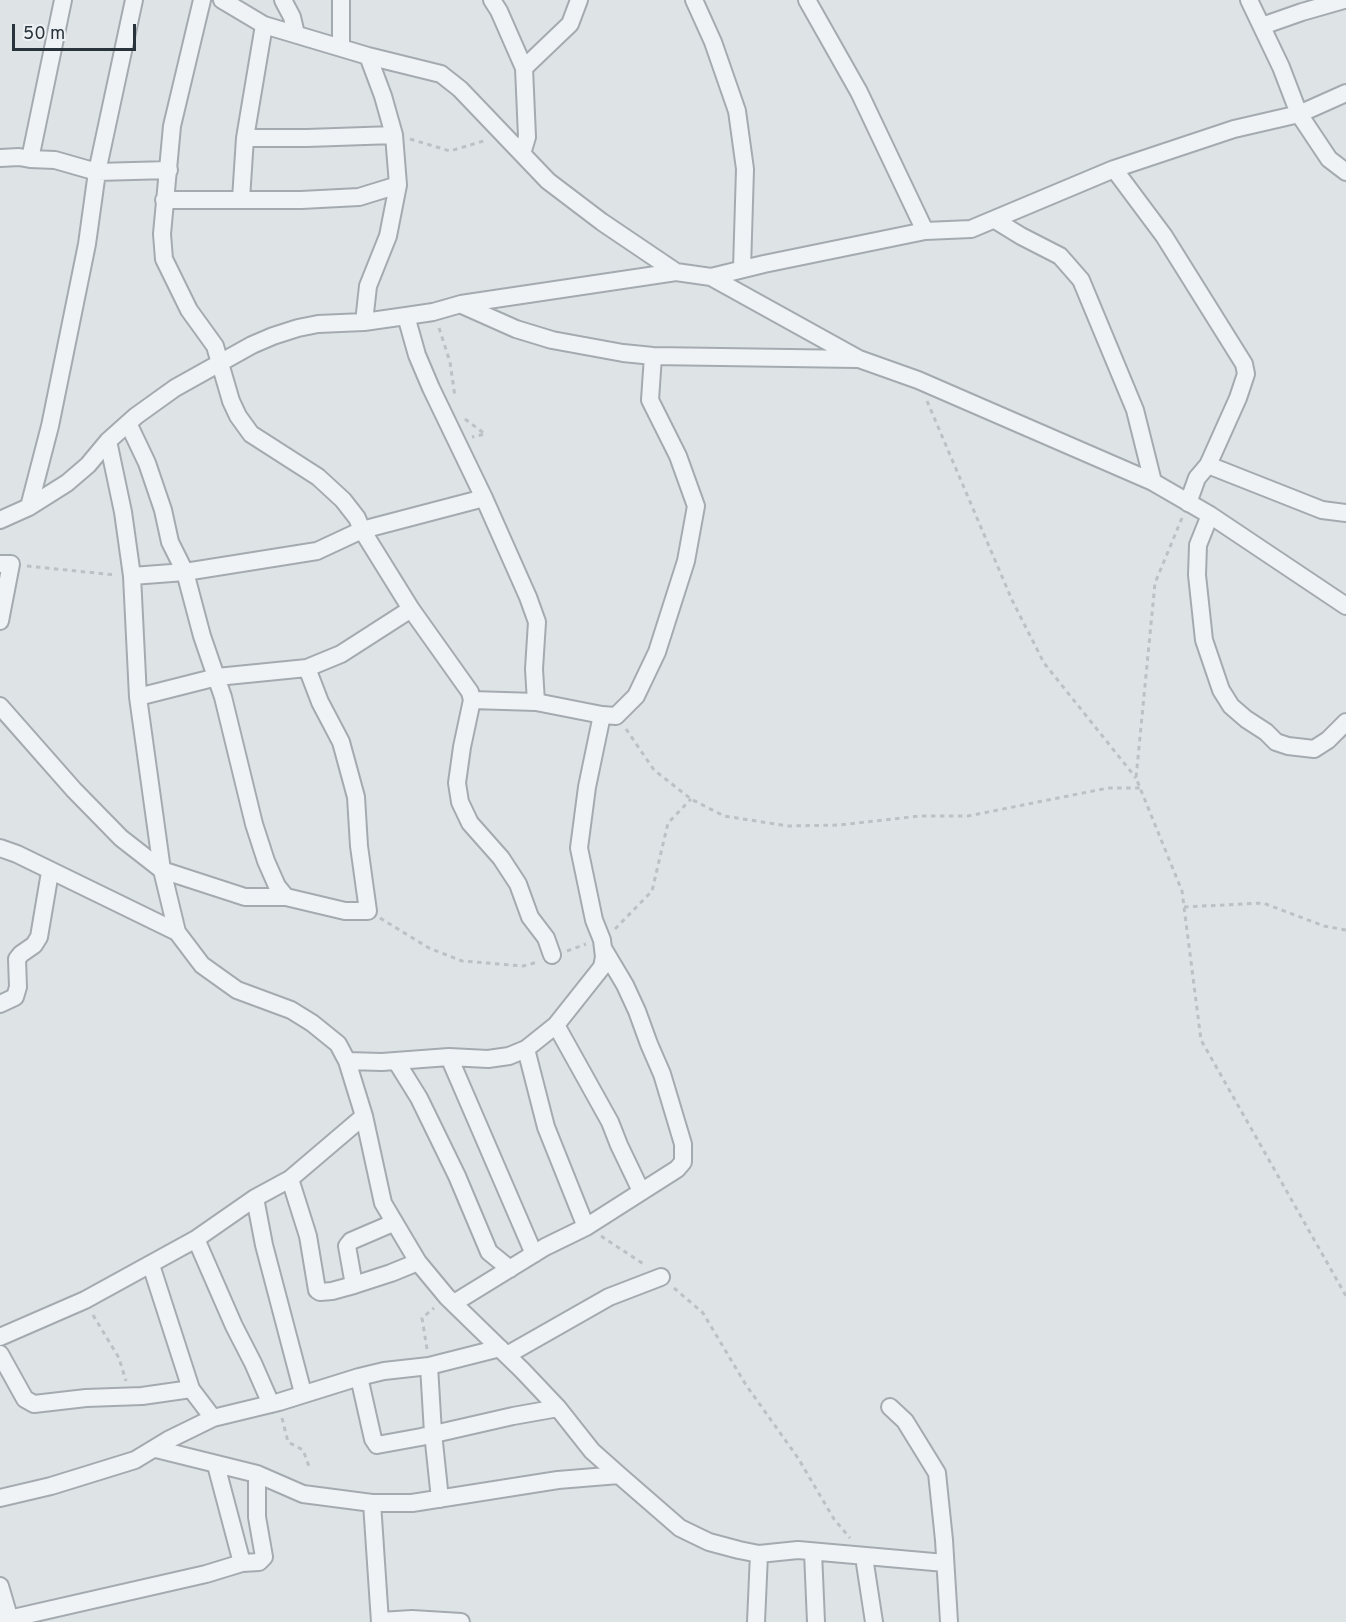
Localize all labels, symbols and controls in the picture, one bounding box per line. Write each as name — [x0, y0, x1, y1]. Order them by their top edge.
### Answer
scale bar — [15, 12, 140, 50]
text: 50 m — [23, 23, 65, 46]

